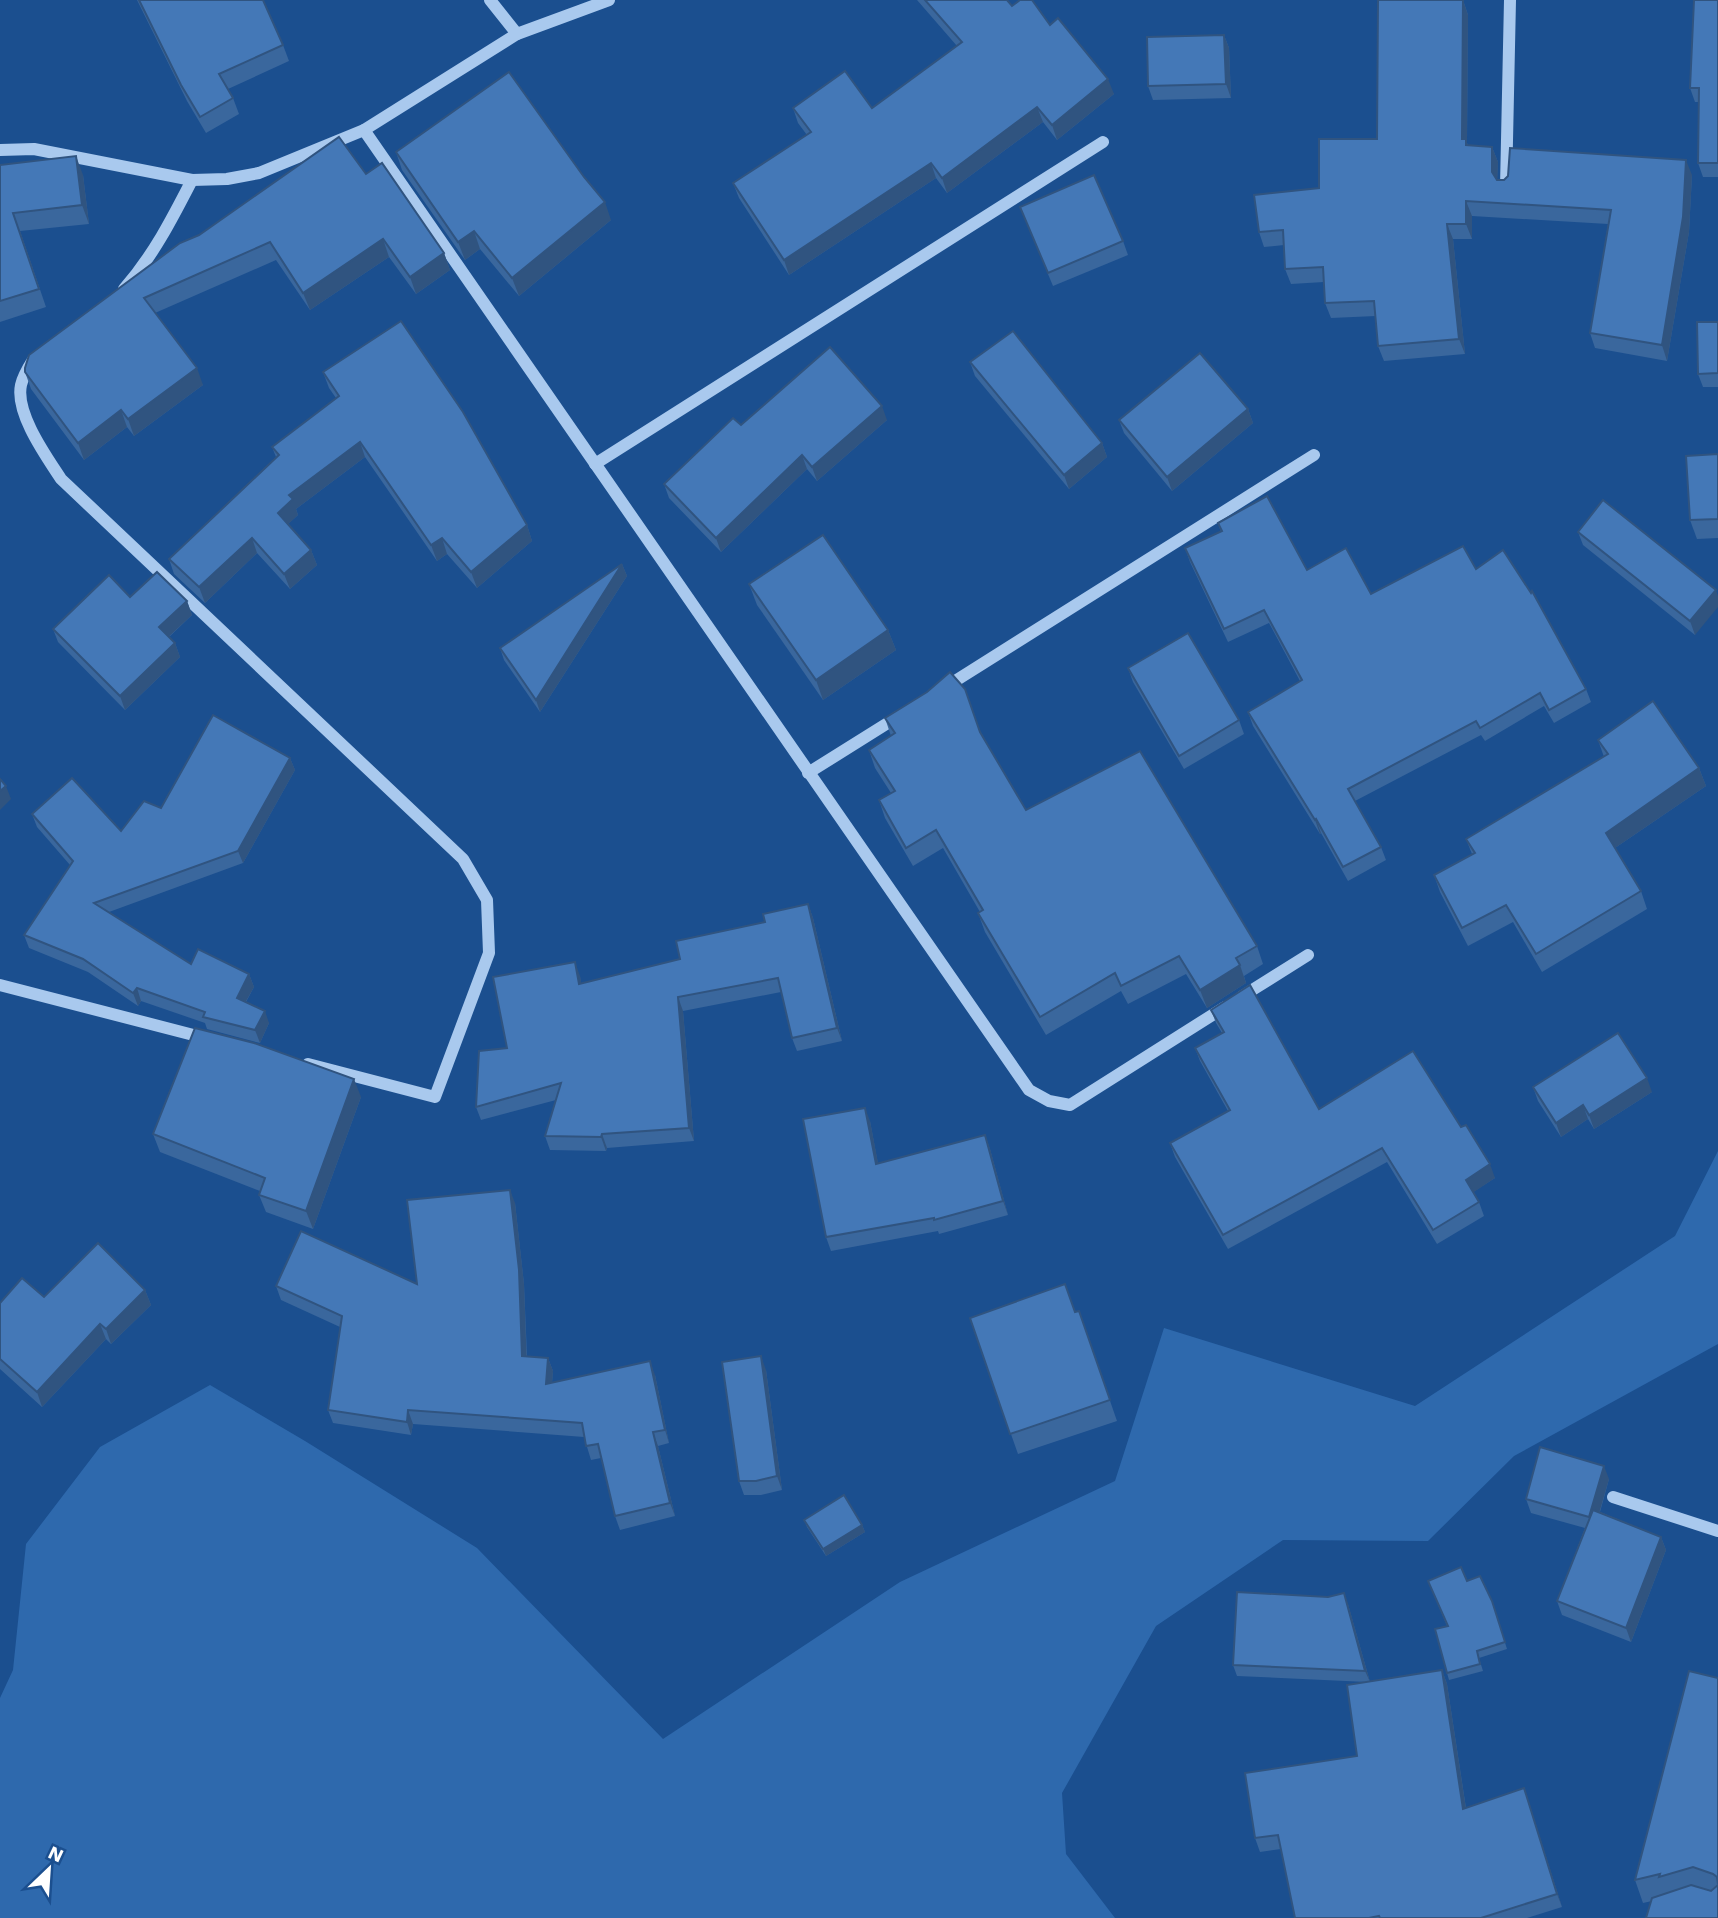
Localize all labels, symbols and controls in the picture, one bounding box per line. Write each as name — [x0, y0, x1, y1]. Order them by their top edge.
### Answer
north arrow — [14, 1834, 84, 1904]
text: N — [45, 1841, 67, 1867]

